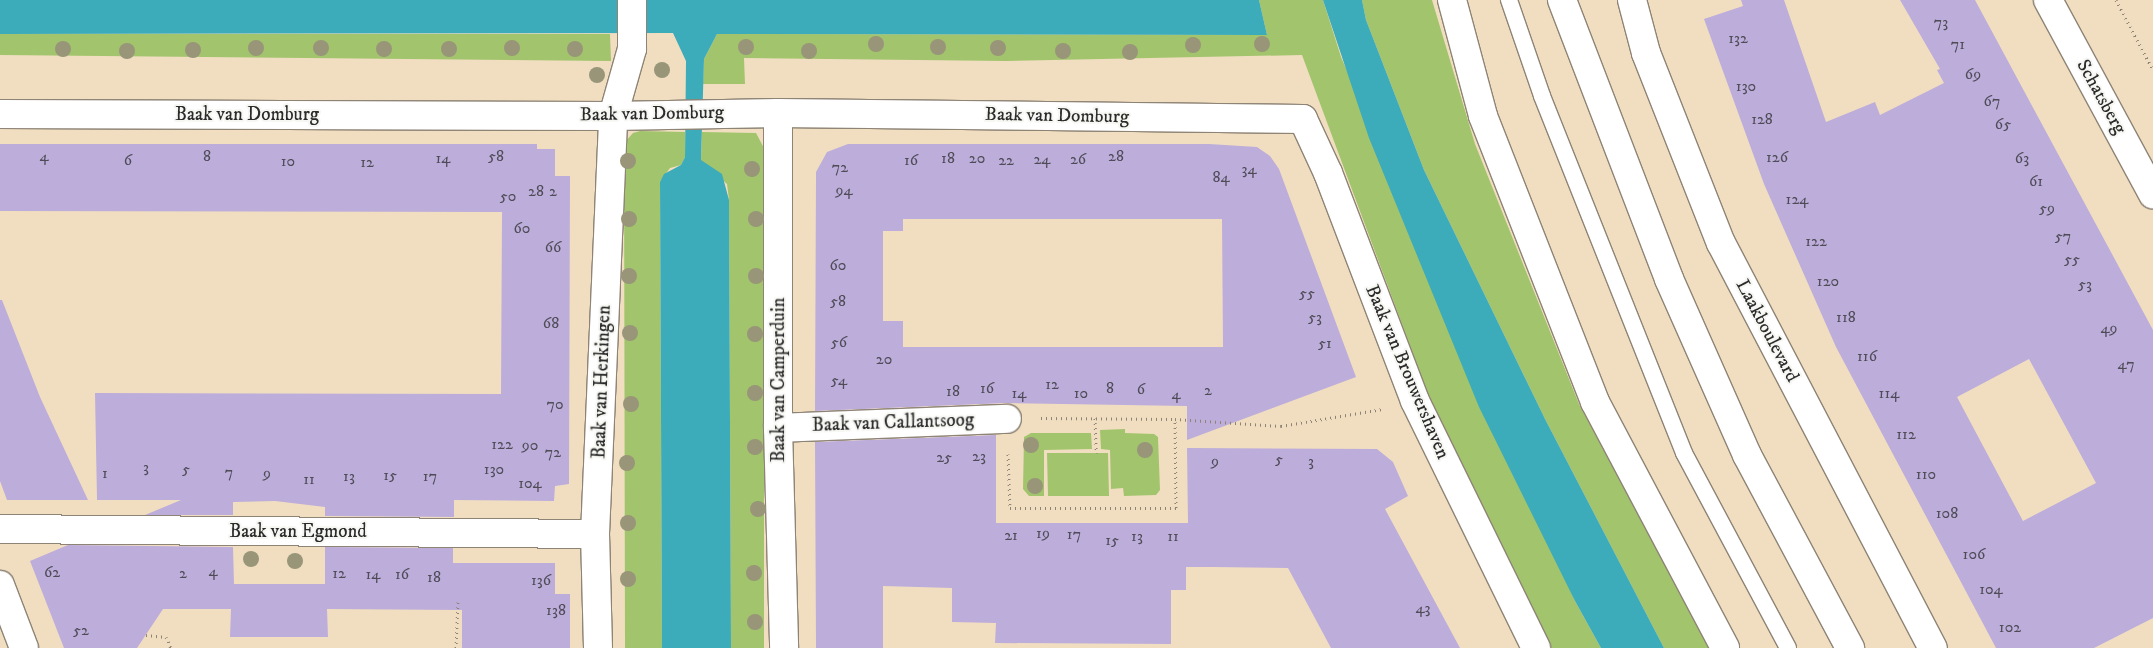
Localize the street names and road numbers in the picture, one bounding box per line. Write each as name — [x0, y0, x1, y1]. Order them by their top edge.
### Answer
street label: Schatsberg — [2071, 56, 2131, 138]
street label: Baak van Domburg — [580, 101, 724, 127]
street label: Baak van Domburg — [985, 103, 1129, 129]
street label: Baak van Domburg — [175, 104, 319, 126]
street label: Laakboulevard — [1730, 276, 1804, 386]
street label: Baak van Brouwershaven — [1360, 281, 1454, 463]
street label: Baak van Camperduin — [768, 298, 790, 462]
street label: Baak van Herkingen — [588, 305, 616, 459]
street label: Baak van Callantsoog — [812, 409, 974, 437]
street label: Baak van Egmond — [229, 521, 367, 543]

